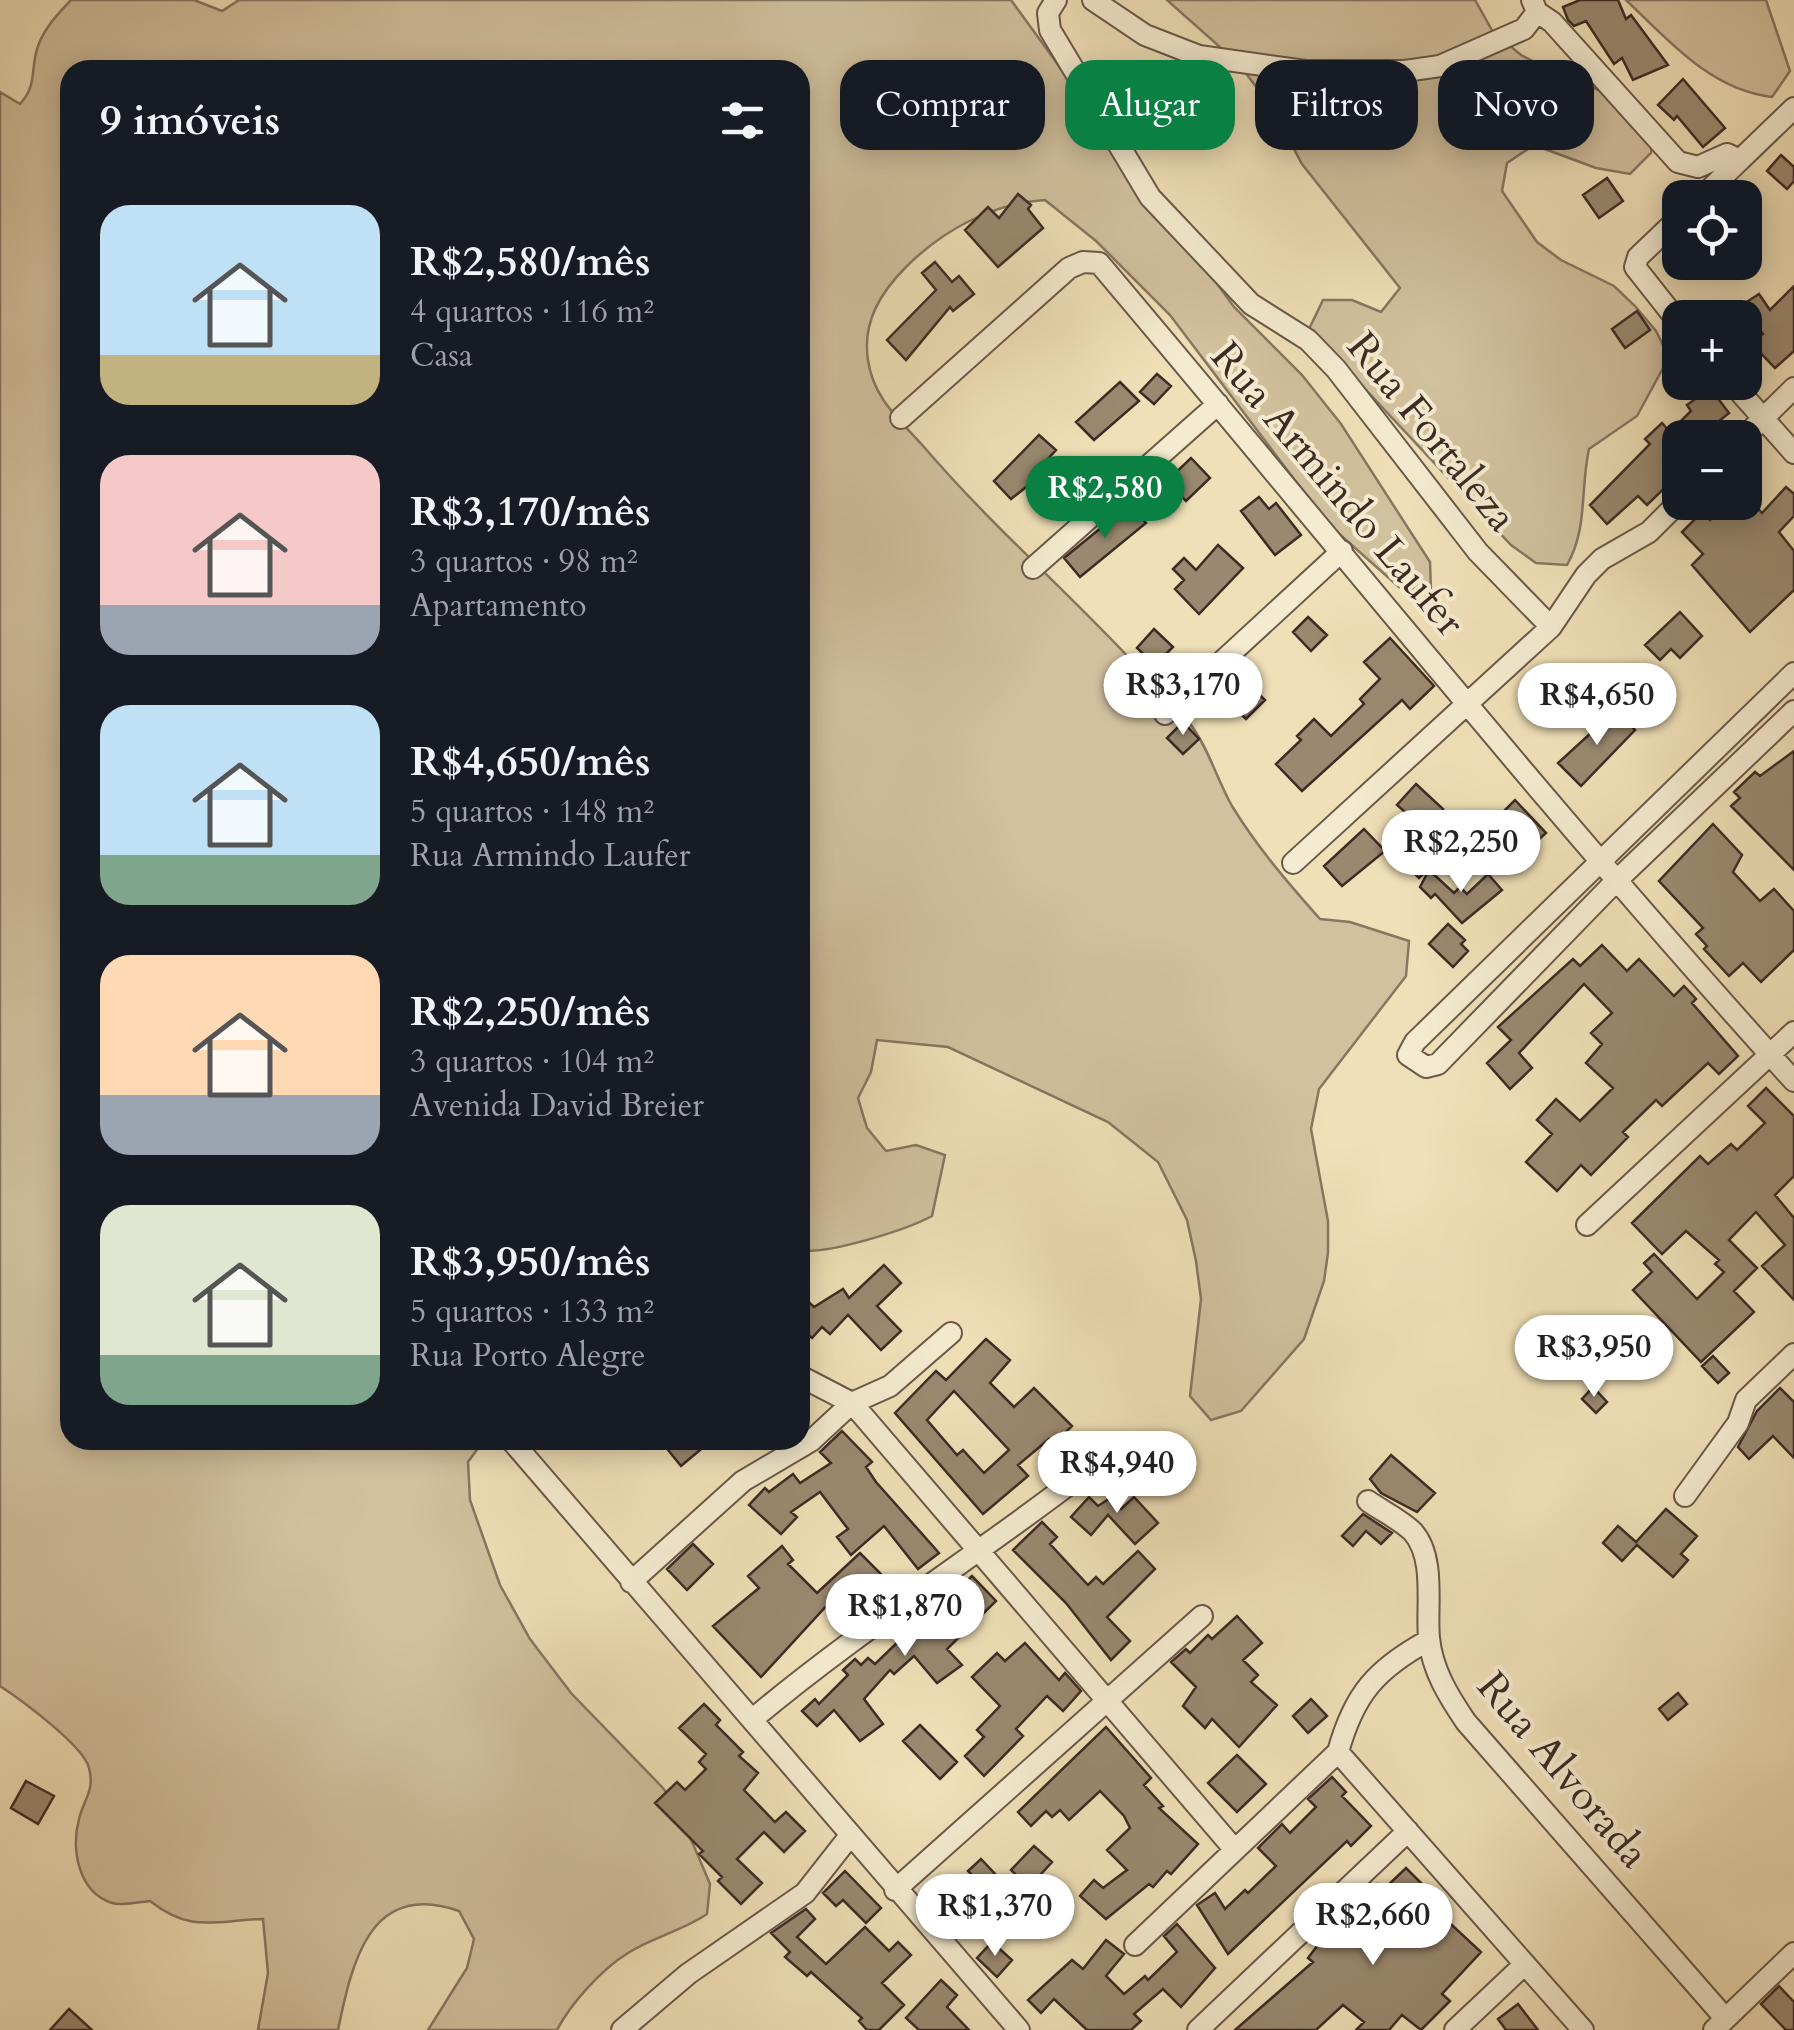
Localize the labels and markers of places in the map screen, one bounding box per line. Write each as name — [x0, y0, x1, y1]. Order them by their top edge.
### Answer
pin: R$2,580 — [1013, 456, 1197, 541]
pin: R$3,170 — [1091, 653, 1275, 738]
pin: R$4,650 — [1505, 663, 1689, 748]
pin: R$2,250 — [1369, 810, 1553, 895]
pin: R$3,950 — [1502, 1315, 1686, 1400]
pin: R$4,940 — [1025, 1431, 1209, 1516]
pin: R$1,870 — [813, 1574, 997, 1659]
pin: R$1,370 — [903, 1874, 1087, 1959]
pin: R$2,660 — [1281, 1883, 1465, 1968]

